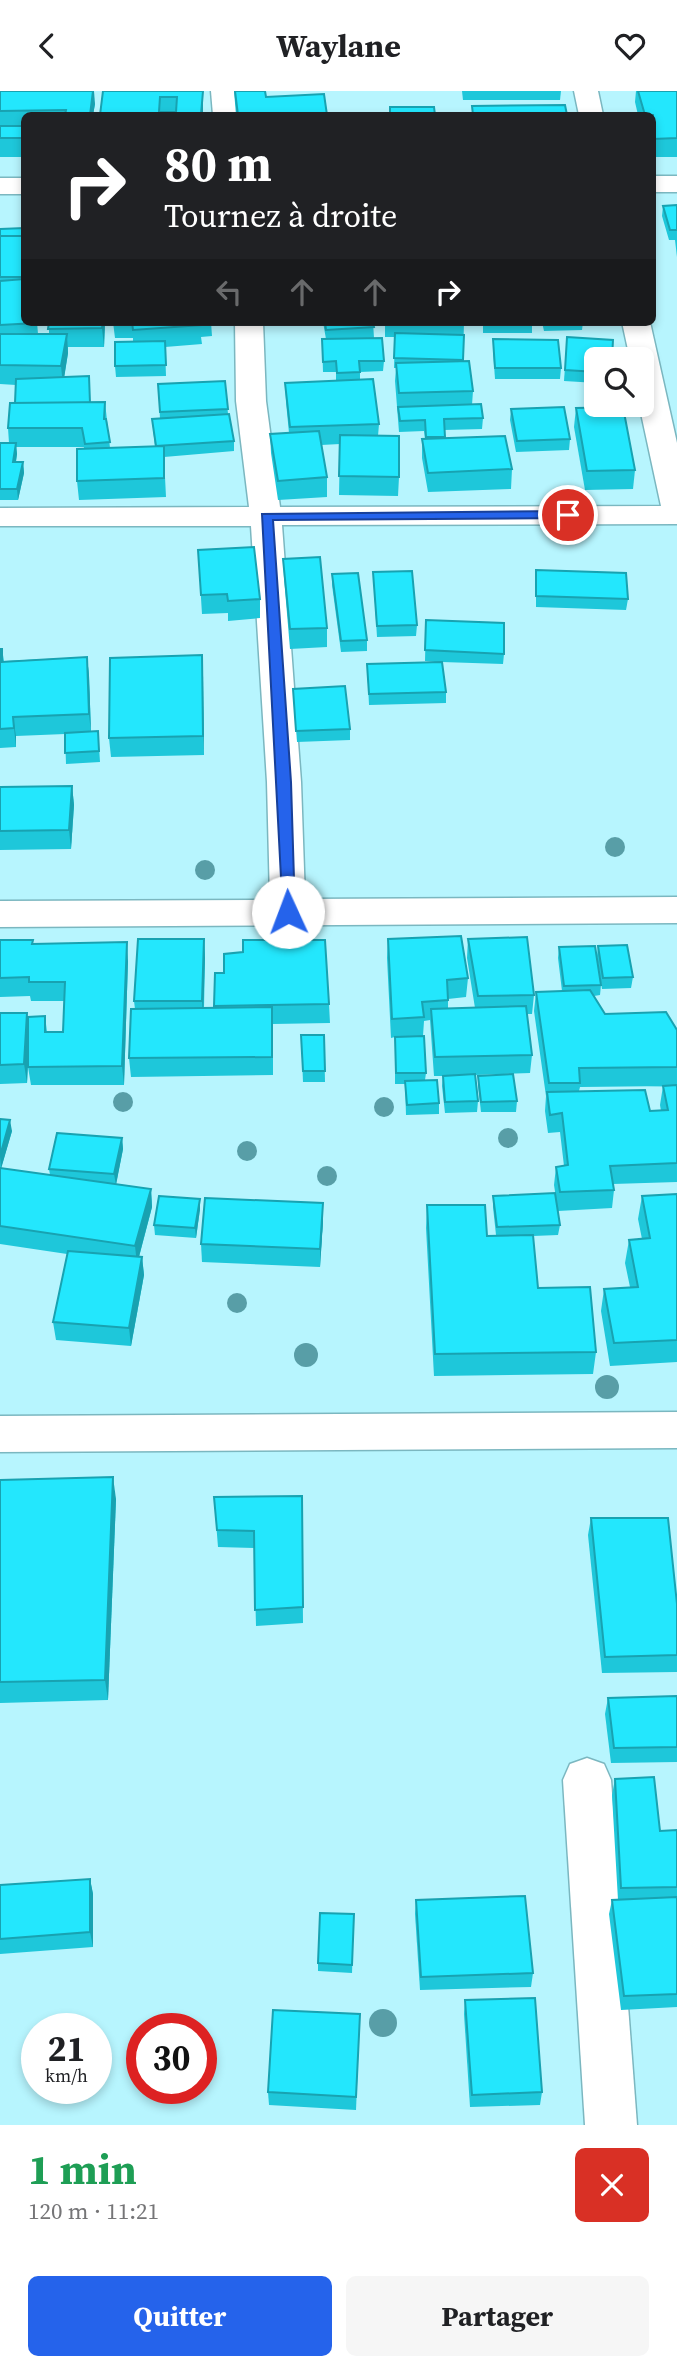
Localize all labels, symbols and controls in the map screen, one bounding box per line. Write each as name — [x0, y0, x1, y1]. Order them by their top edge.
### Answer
text: Waylane — [276, 24, 401, 68]
icon: back — [28, 27, 66, 65]
icon: heart — [611, 27, 649, 65]
text: 80 m — [164, 130, 272, 197]
icon: right — [49, 140, 140, 231]
text: Tournez à droite — [164, 194, 397, 238]
icon: left — [210, 273, 248, 311]
icon: ahead — [283, 273, 321, 311]
icon: ahead — [356, 273, 394, 311]
icon: right — [429, 273, 467, 311]
map controls — [584, 347, 654, 417]
button: search — [584, 347, 654, 417]
pin — [538, 485, 598, 545]
icon: arrive — [549, 496, 587, 534]
position arrow — [251, 875, 325, 949]
speed limit sign: 30 — [126, 2013, 217, 2104]
text: 21 — [48, 2025, 85, 2073]
text: km/h — [45, 2063, 88, 2088]
text: 1 min — [28, 2140, 137, 2198]
button: close — [575, 2148, 649, 2222]
text: 120 m · 11:21 — [28, 2195, 159, 2227]
button: Quitter — [28, 2276, 332, 2356]
button: Partager — [346, 2276, 649, 2356]

